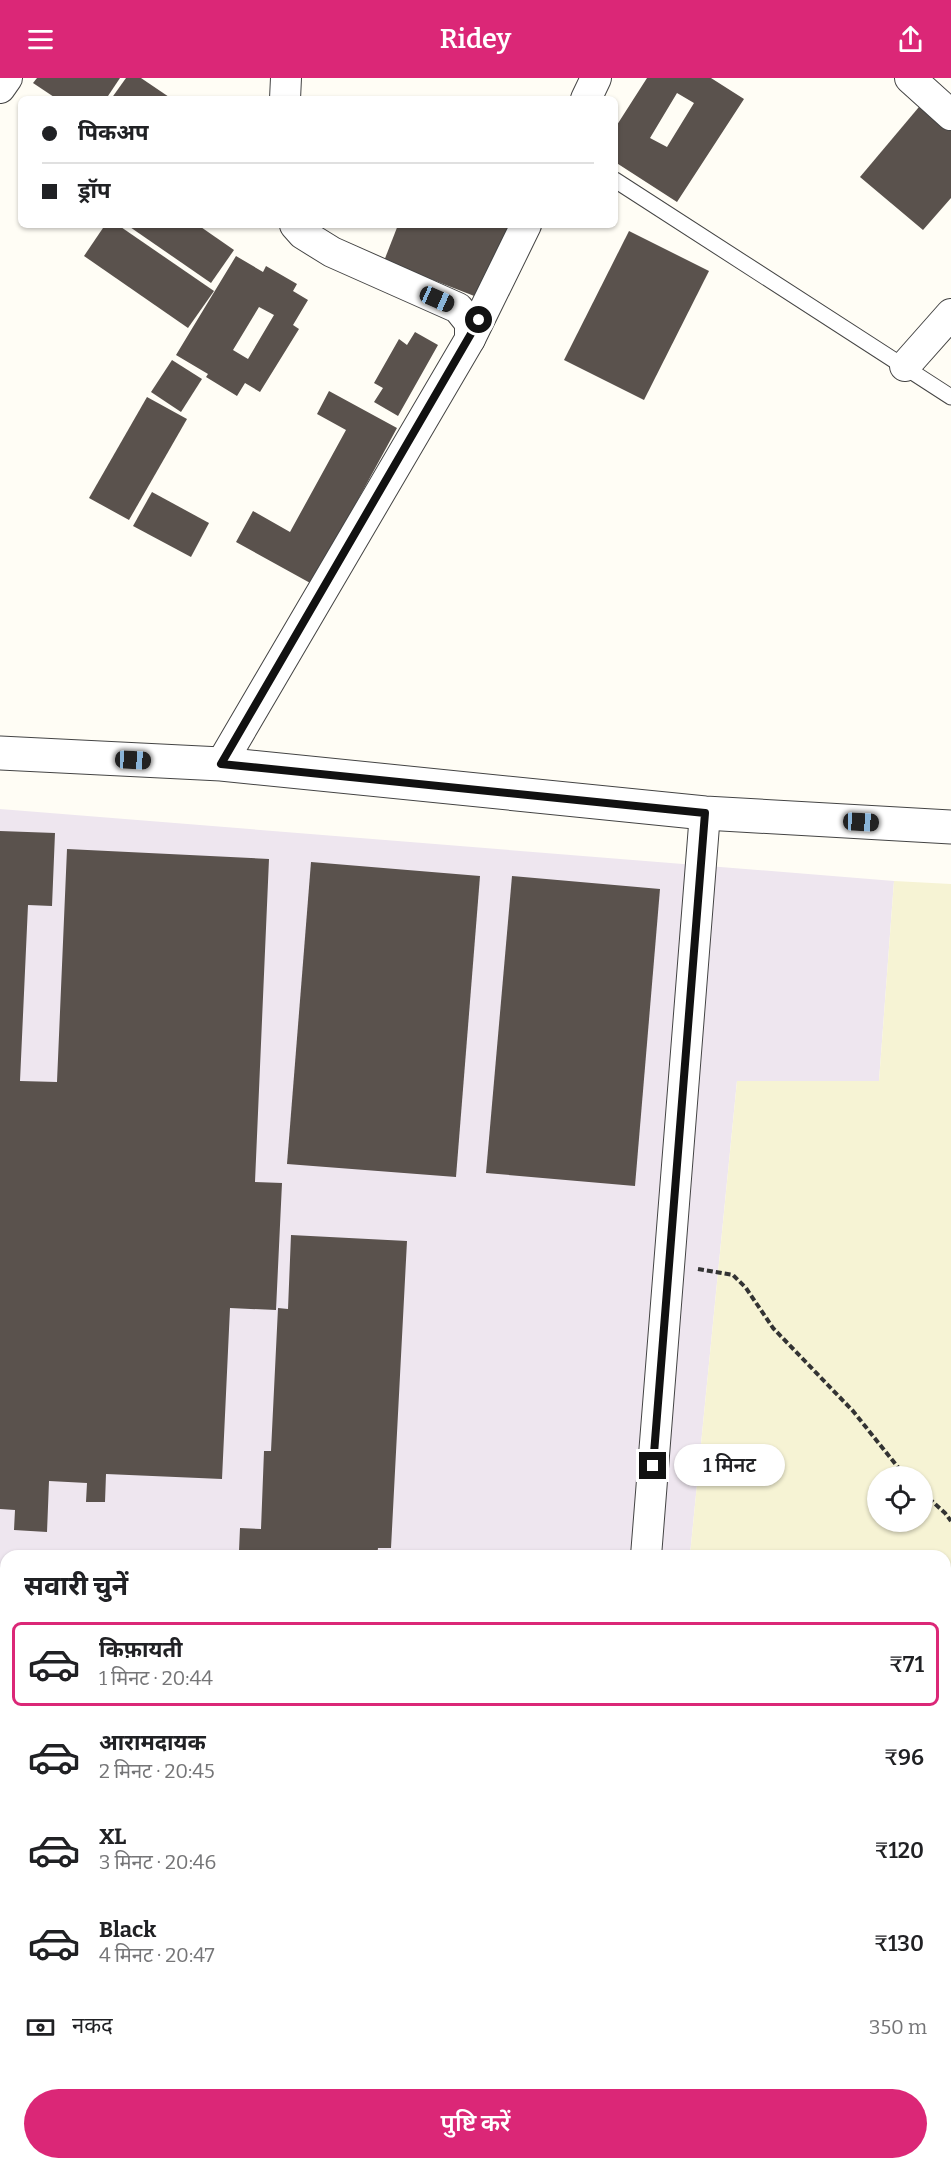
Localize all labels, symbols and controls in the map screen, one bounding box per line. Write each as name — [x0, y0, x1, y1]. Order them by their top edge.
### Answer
icon: menu — [24, 23, 57, 56]
text: Ridey — [440, 23, 511, 55]
icon: share — [894, 23, 927, 56]
text: पिकअप — [78, 119, 149, 146]
text: ड्रॉप — [78, 177, 111, 204]
car — [417, 283, 457, 315]
route start — [465, 306, 492, 333]
car — [115, 750, 151, 770]
car — [843, 812, 879, 832]
callout: 1 मिनट — [674, 1445, 785, 1487]
route end — [639, 1452, 666, 1479]
text: 1 मिनट — [703, 1453, 756, 1477]
map controls — [867, 1466, 933, 1532]
button: locate — [867, 1466, 933, 1532]
text: सवारी चुनें — [24, 1570, 128, 1602]
text: किफ़ायती — [99, 1636, 183, 1663]
icon: car — [27, 1637, 81, 1691]
text: ₹71 — [889, 1651, 924, 1678]
text: 1 मिनट · 20:44 — [99, 1666, 213, 1690]
text: आरामदायक — [99, 1729, 206, 1756]
icon: car — [27, 1730, 81, 1784]
text: ₹96 — [884, 1744, 924, 1771]
text: 2 मिनट · 20:45 — [99, 1759, 215, 1783]
icon: car — [27, 1823, 81, 1877]
text: XL — [99, 1823, 126, 1850]
text: ₹120 — [874, 1837, 924, 1864]
text: 3 मिनट · 20:46 — [99, 1850, 216, 1874]
icon: car — [27, 1916, 81, 1970]
text: Black — [99, 1916, 156, 1943]
text: ₹130 — [874, 1930, 924, 1957]
text: 4 मिनट · 20:47 — [99, 1943, 215, 1967]
icon: cash — [24, 2011, 57, 2044]
text: नकद — [72, 2012, 113, 2039]
text: 350 m — [869, 2015, 927, 2039]
button: पुष्टि करें — [24, 2089, 927, 2158]

